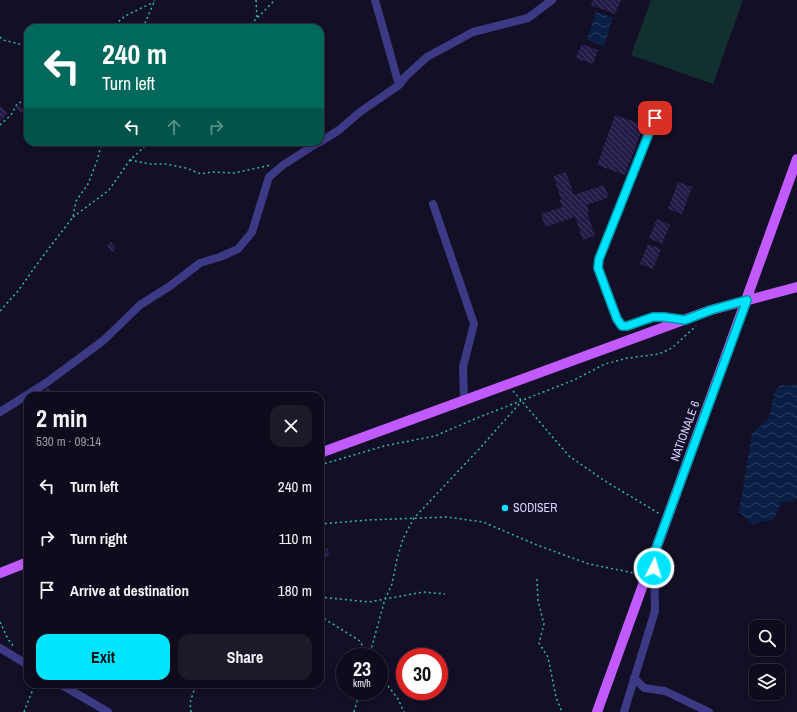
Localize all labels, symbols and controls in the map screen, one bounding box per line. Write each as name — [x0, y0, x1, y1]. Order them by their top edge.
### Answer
text: 240 m — [102, 35, 167, 73]
icon: left — [36, 40, 88, 92]
text: Turn left — [102, 71, 155, 96]
pin — [638, 101, 672, 135]
icon: arrive — [644, 107, 666, 129]
icon: left — [121, 116, 143, 138]
icon: ahead — [163, 116, 185, 138]
icon: right — [205, 116, 227, 138]
street label: NATIONALE 6 — [667, 399, 703, 463]
text: 2 min — [36, 402, 87, 434]
button: close — [270, 405, 312, 447]
text: 530 m · 09:14 — [36, 433, 101, 450]
icon: left — [36, 475, 58, 497]
text: Turn left — [70, 476, 118, 497]
text: 240 m — [278, 476, 312, 497]
place label: SODISER — [513, 500, 557, 516]
marker: SODISER — [500, 503, 510, 513]
icon: right — [36, 527, 58, 549]
text: Turn right — [70, 528, 127, 549]
text: 110 m — [279, 528, 312, 549]
position arrow — [633, 547, 675, 589]
icon: arrive — [36, 579, 58, 601]
text: Arrive at destination — [70, 580, 189, 601]
text: 180 m — [278, 580, 312, 601]
map controls — [749, 620, 785, 700]
button: search — [749, 620, 785, 656]
button: Exit — [36, 634, 170, 680]
button: Share — [178, 634, 312, 680]
speed limit sign: 30 — [396, 648, 448, 700]
text: 23 — [353, 655, 371, 682]
button: layers — [749, 664, 785, 700]
text: km/h — [353, 677, 371, 690]

